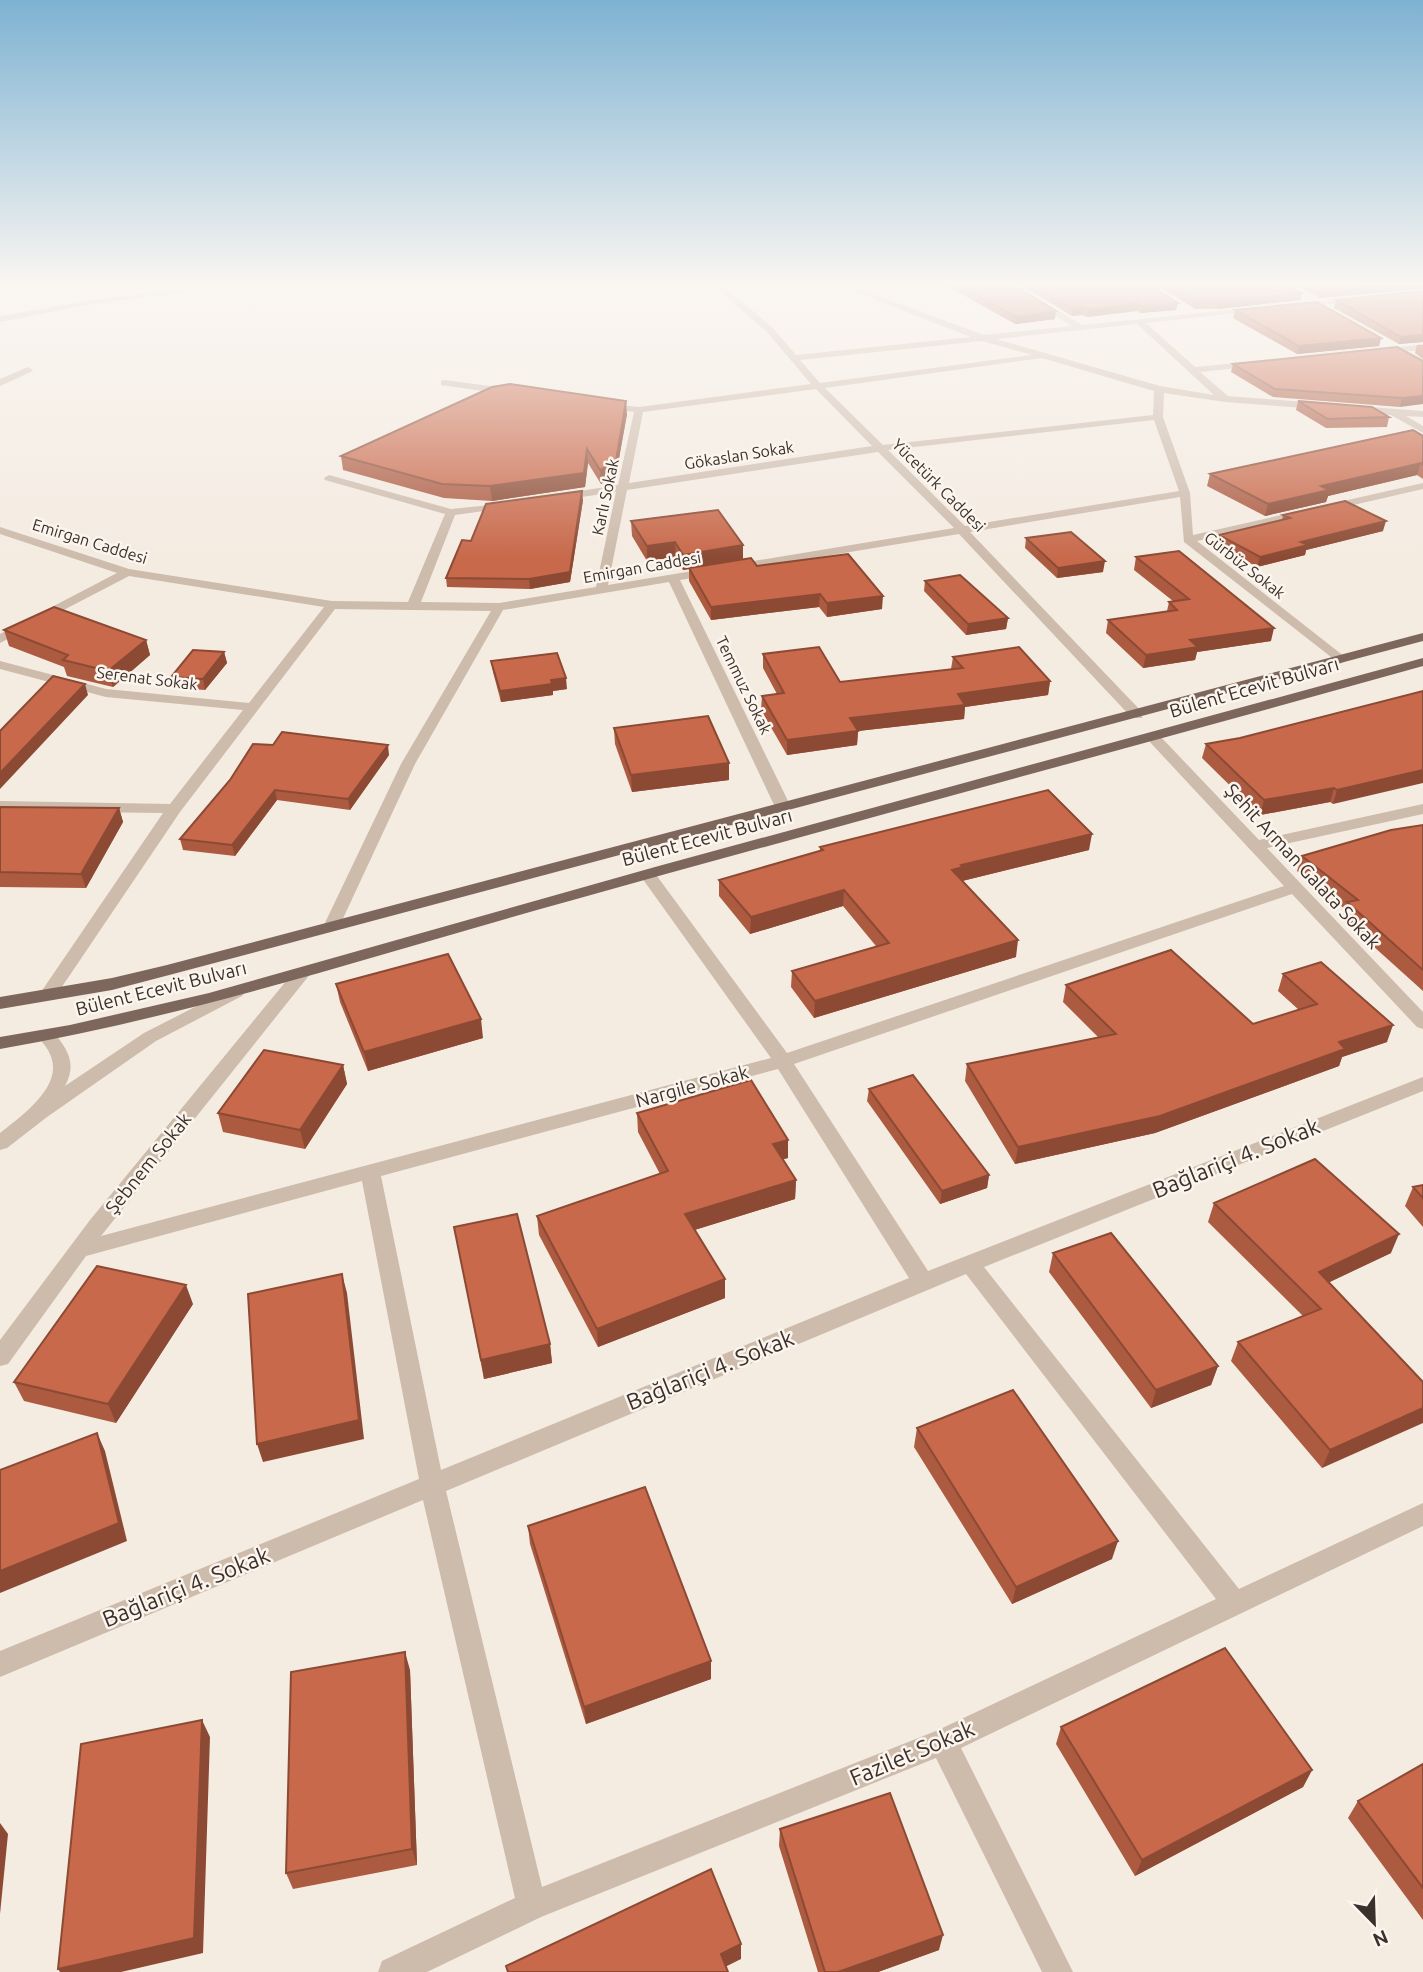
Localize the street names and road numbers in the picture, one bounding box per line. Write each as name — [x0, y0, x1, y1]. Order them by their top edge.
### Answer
street label: Yücetürk Caddesi — [889, 435, 989, 535]
street label: Gökaslan Sokak — [683, 437, 795, 473]
street label: Karlı Sokak — [588, 457, 622, 537]
street label: Emirgan Caddesi — [30, 515, 150, 567]
street label: Gürbüz Sokak — [1201, 528, 1289, 602]
street label: Emirgan Caddesi — [582, 548, 702, 586]
street label: Temmuz Sokak — [712, 633, 776, 737]
street label: Bülent Ecevit Bulvarı — [1167, 652, 1341, 722]
street label: Serenat Sokak — [96, 663, 198, 693]
street label: Şehit Arman Galata Sokak — [1221, 779, 1385, 953]
street label: Bülent Ecevit Bulvarı — [619, 804, 795, 870]
street label: Bülent Ecevit Bulvarı — [73, 956, 249, 1020]
street label: Nargile Sokak — [633, 1060, 751, 1112]
street label: Şebnem Sokak — [101, 1108, 196, 1218]
street label: Bağlariçi 4. Sokak — [1149, 1112, 1323, 1202]
street label: Bağlariçi 4. Sokak — [623, 1324, 797, 1414]
street label: Bağlariçi 4. Sokak — [99, 1541, 273, 1631]
street label: Fazilet Sokak — [846, 1715, 978, 1790]

